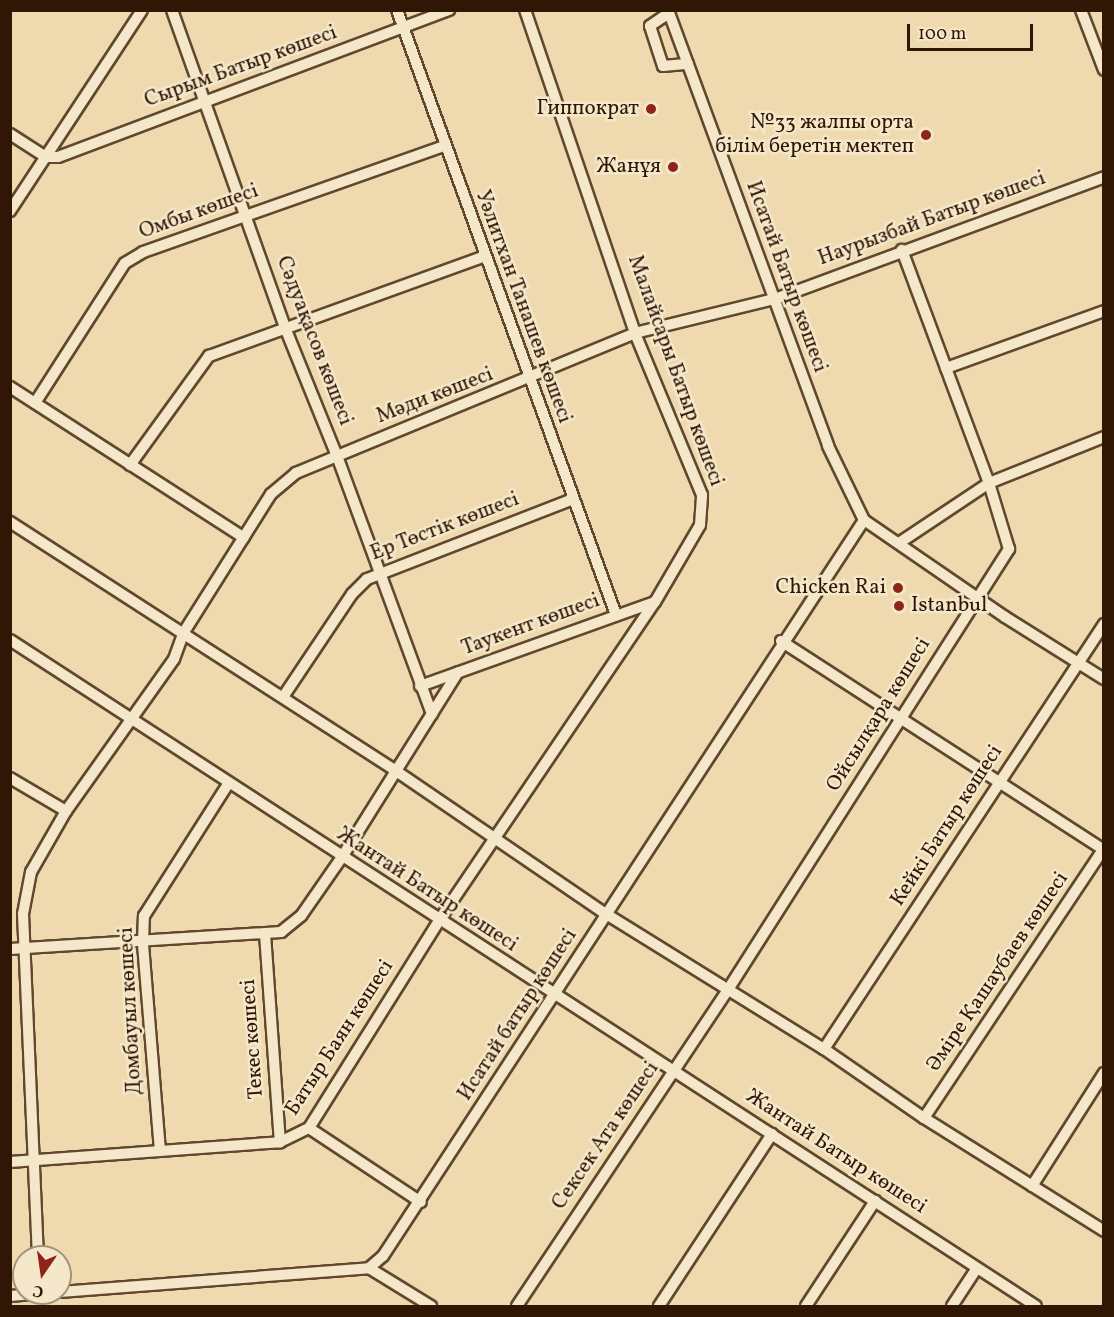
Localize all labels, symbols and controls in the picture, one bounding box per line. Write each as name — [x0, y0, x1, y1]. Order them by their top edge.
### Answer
scale bar — [910, 12, 1036, 50]
street label: Сырым Батыр көшесі — [141, 20, 341, 114]
text: 100 m — [918, 22, 967, 47]
place label: Гиппократ — [536, 96, 639, 122]
marker: Гиппократ — [644, 102, 658, 116]
place label: №33 жалпы орта білім беретін мектеп — [715, 110, 914, 160]
marker: №33 жалпы орта білім беретін мектеп — [919, 128, 933, 142]
place label: Жанұя — [596, 154, 661, 180]
marker: Жанұя — [666, 160, 680, 174]
street label: Наурызбай Батыр көшесі — [815, 166, 1049, 272]
street label: Исатай Батыр көшесі — [740, 178, 832, 376]
street label: Омбы көшесі — [136, 179, 262, 245]
street label: Уәлитхан Танашев көшесі — [469, 187, 577, 427]
street label: Малайсары Батыр көшесі — [621, 252, 729, 490]
street label: Сәдуақасов көшесі — [270, 253, 358, 429]
street label: Мәди көшесі — [373, 362, 497, 430]
street label: Ер Төстік көшесі — [367, 487, 523, 567]
place label: Chicken Rai — [776, 575, 886, 601]
marker: Chicken Rai — [891, 581, 905, 595]
street label: Таукент көшесі — [458, 588, 604, 662]
place label: Istanbul — [911, 593, 987, 619]
marker: Istanbul — [892, 599, 906, 613]
street label: Ойсылқара көшесі — [821, 633, 937, 797]
street label: Кейкі Батыр көшесі — [885, 741, 1009, 911]
street label: Жантай Батыр көшесі — [332, 822, 522, 958]
street label: Әміре Қашаубаев көшесі — [922, 867, 1074, 1077]
street label: Исатай батыр көшесі — [453, 924, 583, 1106]
street label: Домбауыл көшесі — [114, 926, 148, 1096]
street label: Батыр Баян көшесі — [280, 955, 400, 1121]
street label: Текес көшесі — [236, 978, 270, 1100]
street label: Сексек Ата көшесі — [547, 1057, 665, 1215]
street label: Жантай Батыр көшесі — [741, 1084, 931, 1220]
north arrow — [12, 1245, 72, 1305]
text: С — [31, 1279, 46, 1302]

